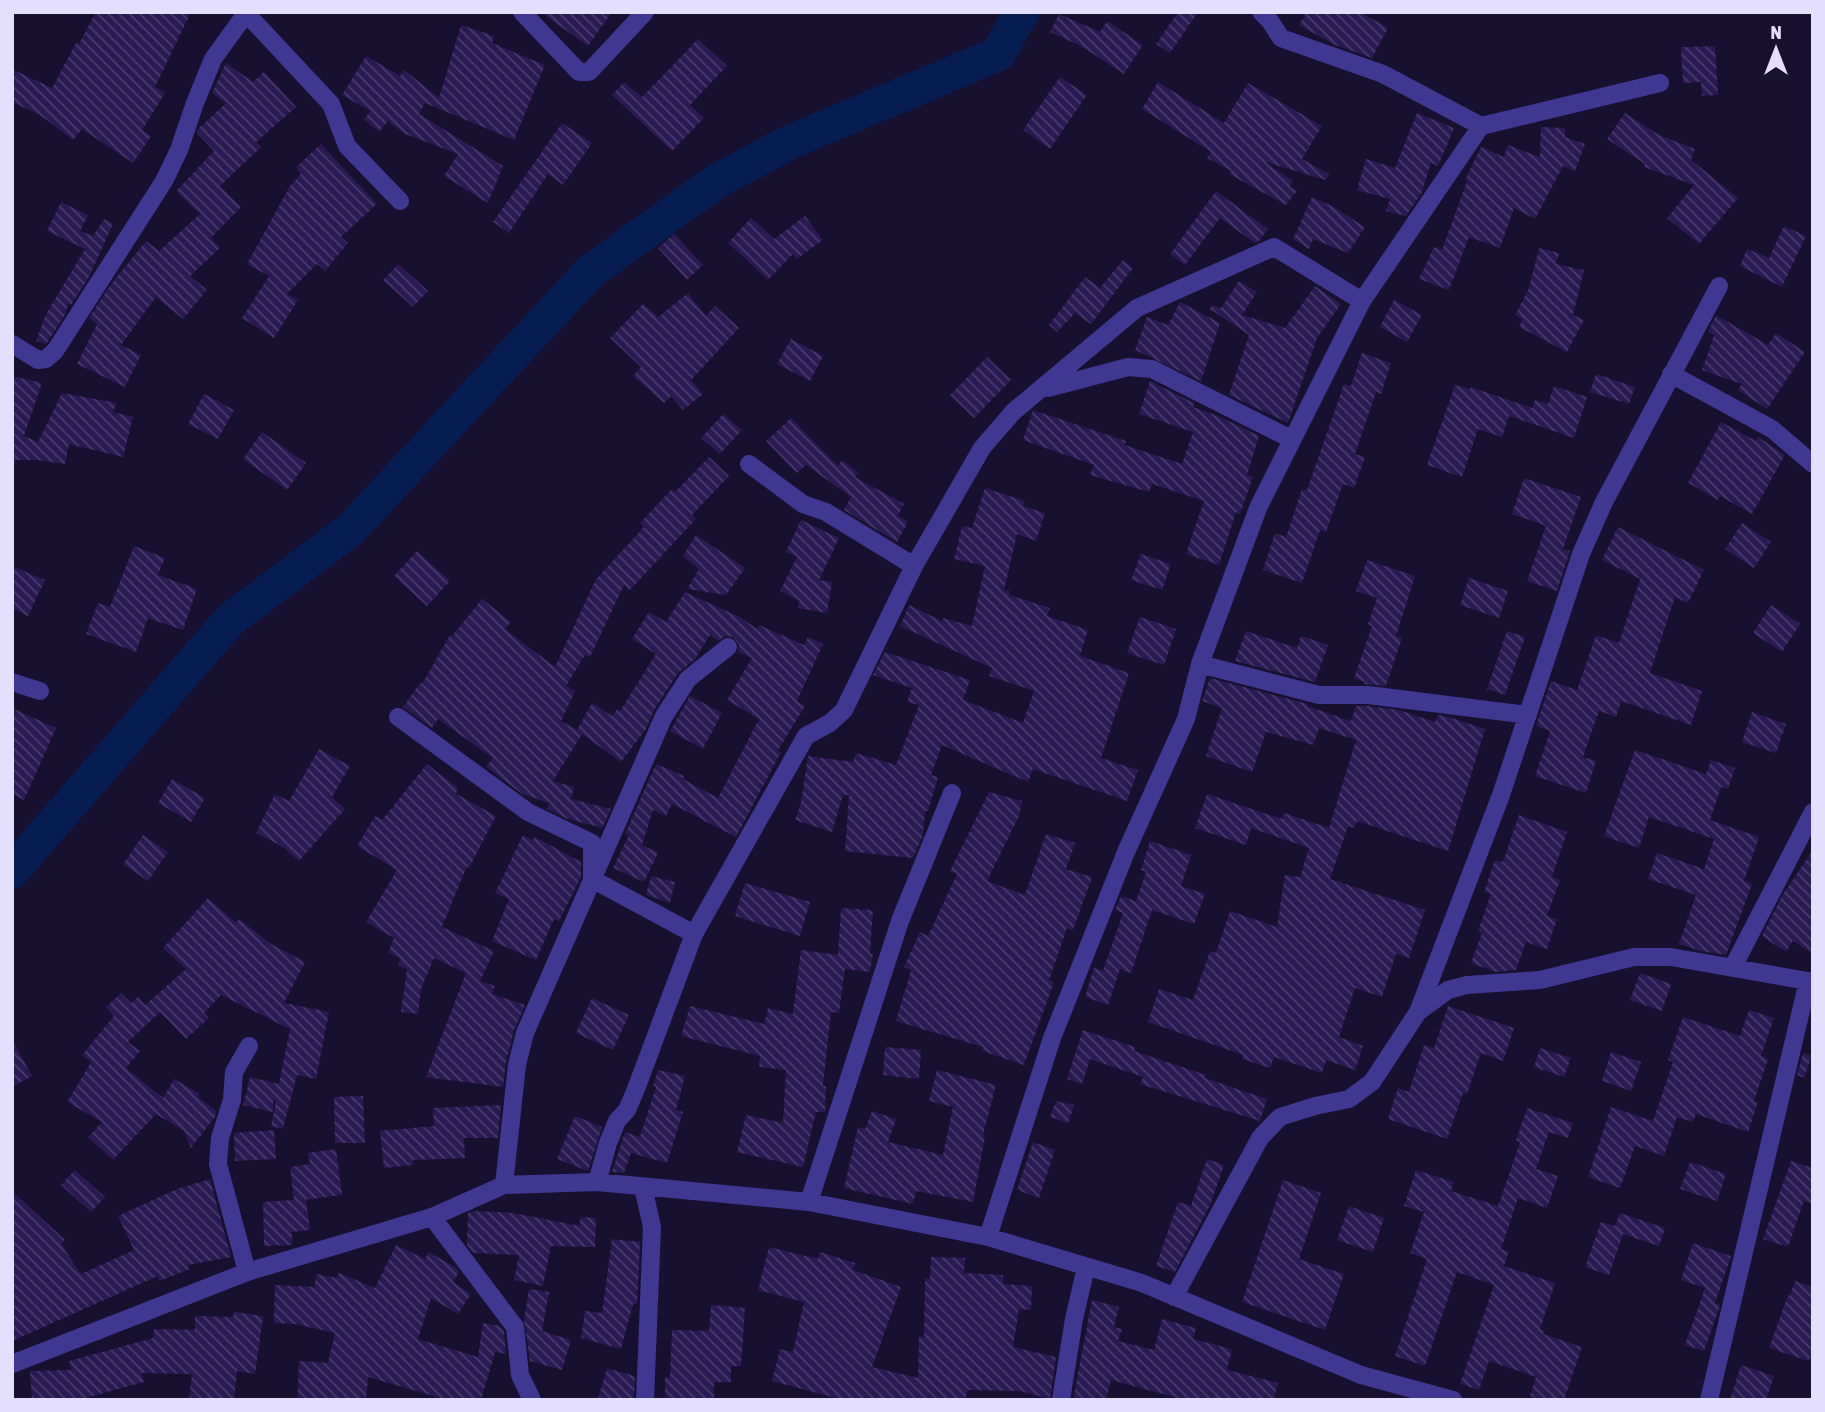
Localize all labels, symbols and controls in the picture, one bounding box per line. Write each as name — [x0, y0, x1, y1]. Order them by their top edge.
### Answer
north arrow — [1741, 14, 1811, 84]
text: N — [1770, 21, 1782, 43]

